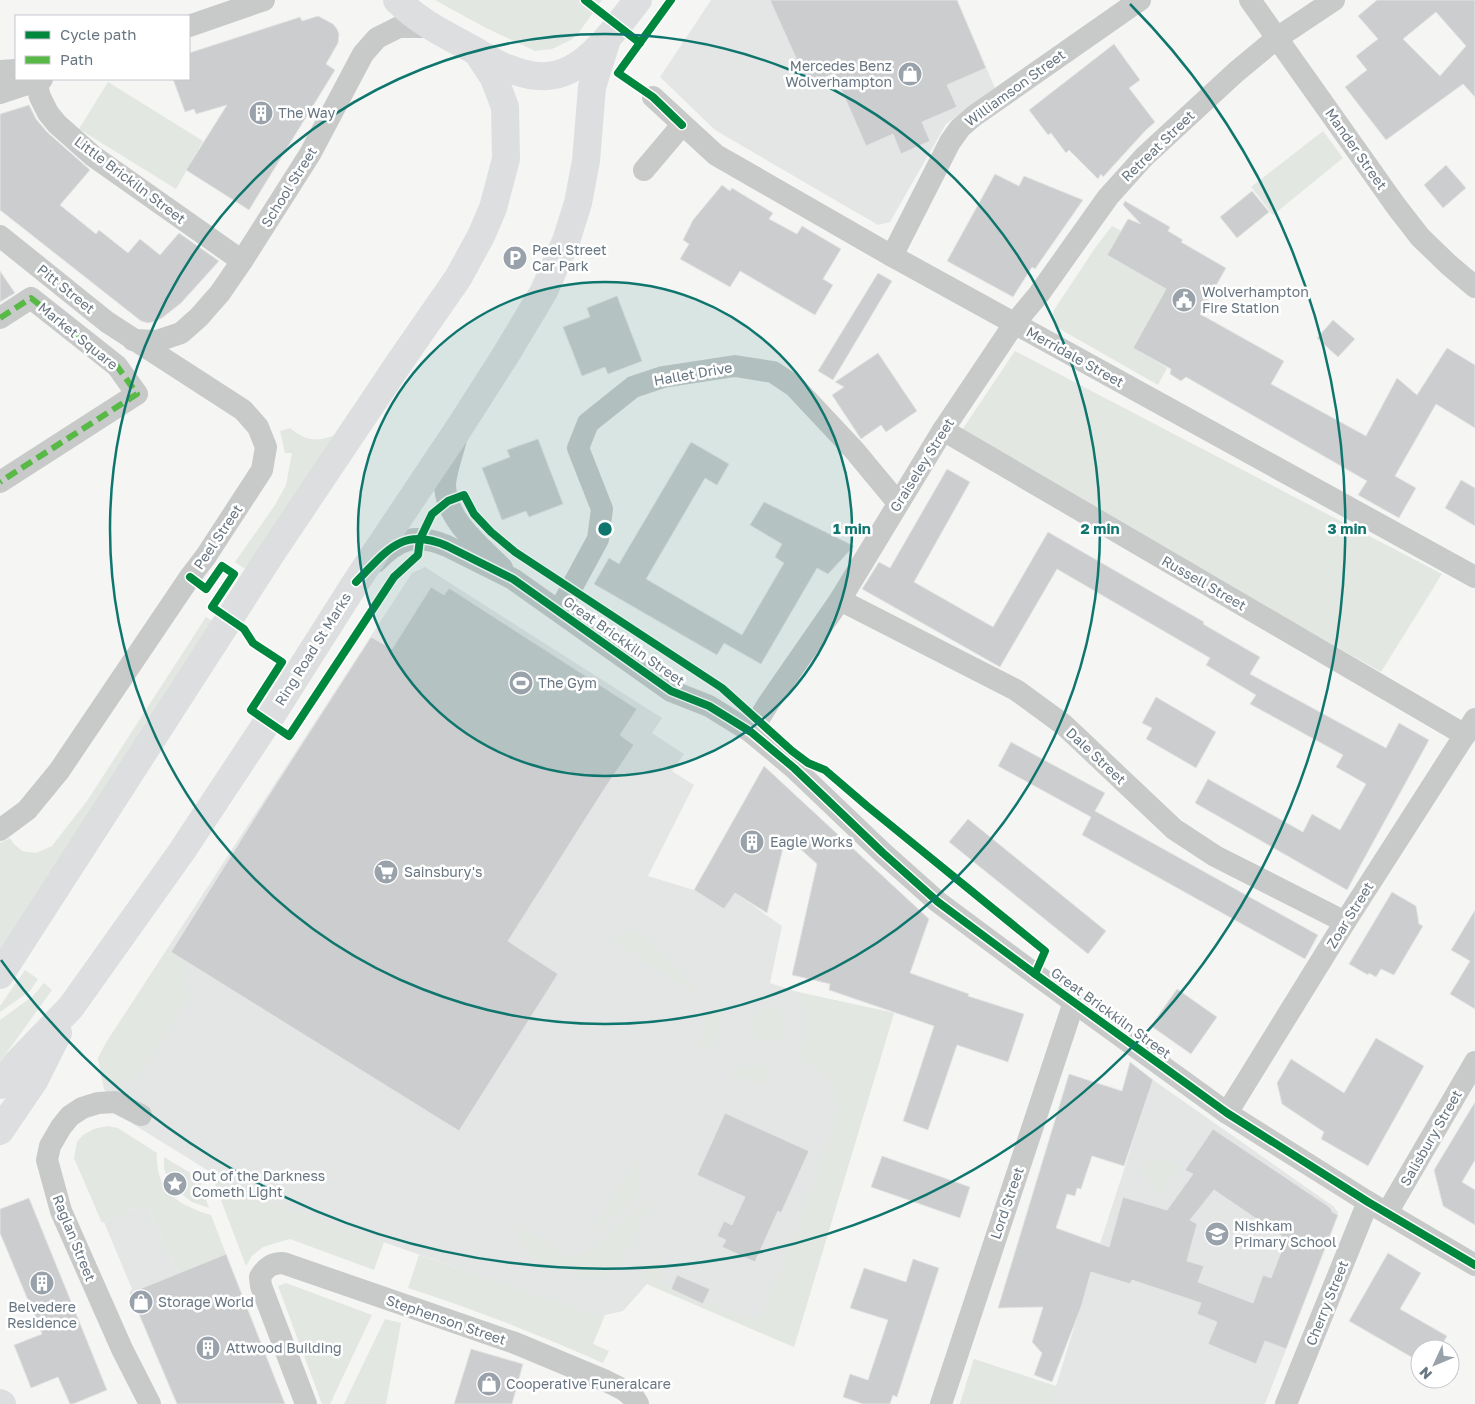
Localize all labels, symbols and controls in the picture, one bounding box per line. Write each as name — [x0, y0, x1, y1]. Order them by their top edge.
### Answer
legend — [15, 15, 190, 80]
text: Cycle path — [60, 25, 136, 43]
street label: Williamson Street — [961, 46, 1068, 130]
text: Path — [60, 50, 93, 68]
place label: Mercedes Benz Wolverhampton — [785, 57, 892, 90]
shop icon: Mercedes Benz Wolverhampton — [897, 61, 923, 87]
building icon: The Way — [248, 100, 274, 126]
place label: The Way — [278, 104, 335, 121]
street label: Mander Street — [1322, 105, 1391, 193]
street label: Retreat Street — [1118, 107, 1198, 185]
street label: Little Brickiln Street — [71, 132, 189, 227]
street label: School Street — [257, 143, 320, 230]
place label: Peel Street Car Park — [532, 241, 607, 274]
parking icon: Peel Street Car Park — [502, 245, 528, 271]
street label: Pitt Street — [34, 260, 98, 317]
place label: Wolverhampton Fire Station — [1202, 283, 1309, 316]
public building icon: Wolverhampton Fire Station — [1171, 287, 1197, 313]
street label: Market Square — [35, 298, 122, 373]
street label: Merridale Street — [1024, 323, 1127, 390]
street label: Hallet Drive — [652, 358, 733, 389]
street label: Graiseley Street — [886, 415, 957, 515]
street label: Peel Street — [190, 501, 246, 572]
text: 1 min — [833, 519, 871, 537]
text: 2 min — [1080, 519, 1120, 537]
text: 3 min — [1327, 519, 1367, 537]
centre of rings — [596, 520, 614, 538]
street label: Russell Street — [1159, 552, 1249, 614]
street label: Ring Road St Marks — [271, 589, 354, 708]
street label: Great Brickkiln Street — [560, 592, 688, 689]
sports icon: The Gym — [508, 670, 534, 696]
place label: The Gym — [538, 674, 597, 691]
street label: Dale Street — [1063, 724, 1130, 787]
building icon: Eagle Works — [739, 829, 765, 855]
place label: Eagle Works — [770, 833, 853, 850]
supermarket icon: Sainsbury's — [373, 859, 399, 885]
place label: Sainsbury's — [404, 863, 483, 880]
street label: Zoar Street — [1323, 878, 1377, 951]
street label: Great Brickkiln Street — [1048, 963, 1175, 1062]
street label: Salisbury Street — [1396, 1087, 1465, 1189]
street label: Lord Street — [986, 1165, 1027, 1241]
place label: Out of the Darkness Cometh Light — [192, 1167, 325, 1200]
place icon: Out of the Darkness Cometh Light — [162, 1171, 188, 1197]
street label: Raglan Street — [49, 1192, 100, 1284]
place label: Nishkam Primary School — [1234, 1217, 1336, 1250]
school or university icon: Nishkam Primary School — [1204, 1221, 1230, 1247]
street label: Cherry Street — [1302, 1258, 1351, 1348]
building icon: Belvedere Residence — [29, 1270, 55, 1296]
shop icon: Storage World — [128, 1289, 154, 1315]
street label: Stephenson Street — [384, 1291, 508, 1348]
place label: Storage World — [158, 1293, 254, 1310]
place label: Belvedere Residence — [7, 1298, 77, 1331]
building icon: Attwood Building — [195, 1335, 221, 1361]
place label: Attwood Building — [226, 1339, 342, 1356]
north arrow — [1410, 1339, 1460, 1389]
text: N — [1415, 1364, 1435, 1383]
shop icon: Cooperative Funeralcare — [476, 1371, 502, 1397]
place label: Cooperative Funeralcare — [506, 1375, 671, 1392]

